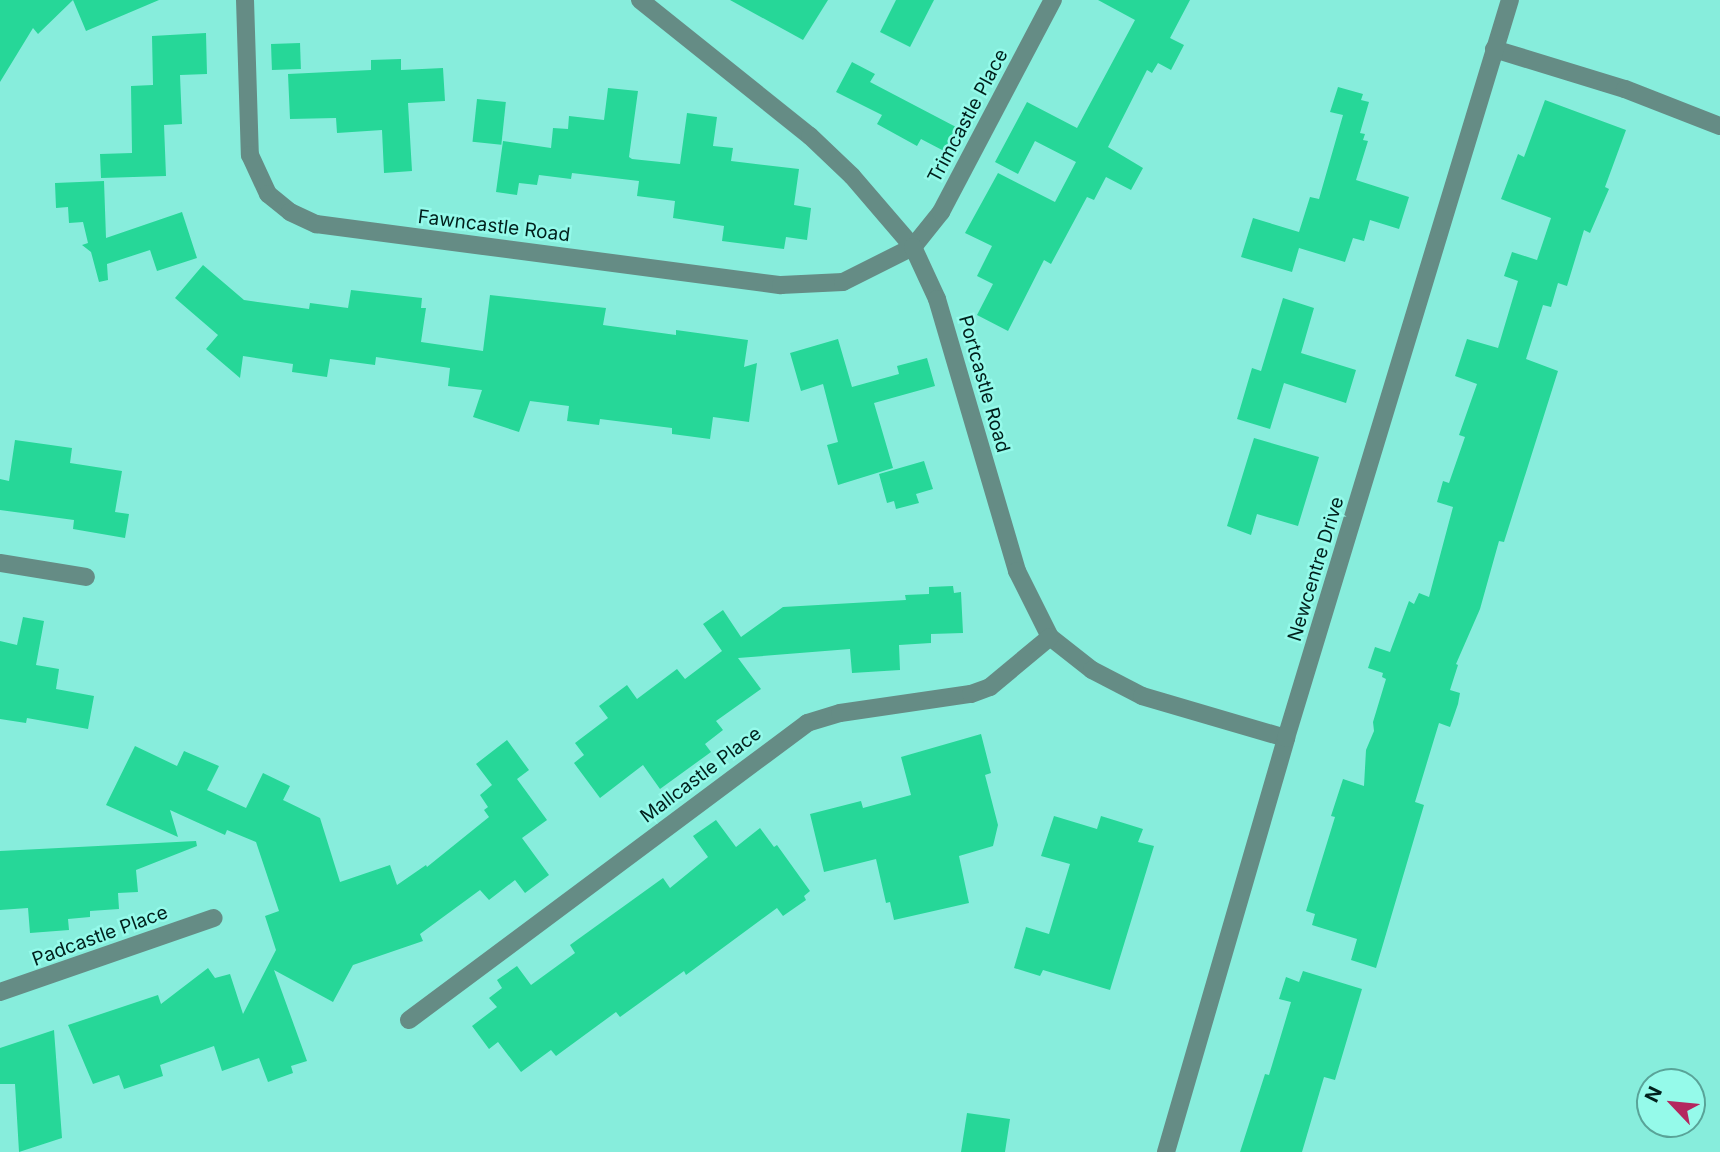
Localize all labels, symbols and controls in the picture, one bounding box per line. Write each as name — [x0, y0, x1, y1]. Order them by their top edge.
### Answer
street label: Trimcastle Place — [923, 45, 1013, 187]
street label: Fawncastle Road — [417, 205, 571, 247]
street label: Portcastle Road — [954, 313, 1014, 455]
street label: Newcentre Drive — [1283, 494, 1349, 644]
street label: Mallcastle Place — [636, 722, 766, 828]
street label: Padcastle Place — [29, 901, 171, 971]
north arrow — [1636, 1068, 1706, 1138]
text: N — [1640, 1083, 1667, 1106]

